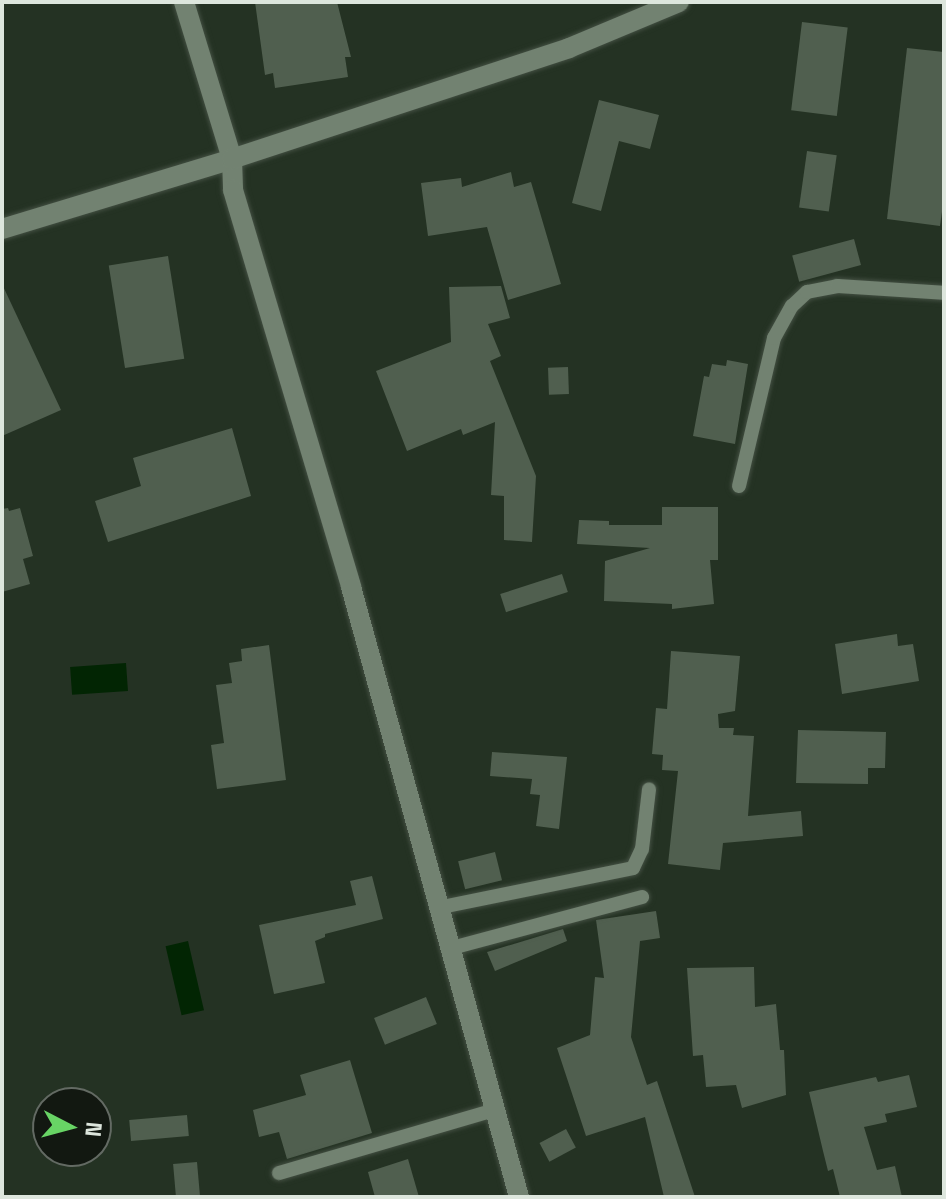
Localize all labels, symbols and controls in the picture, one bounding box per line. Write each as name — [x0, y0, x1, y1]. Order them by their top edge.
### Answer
north arrow — [32, 1087, 112, 1167]
text: N — [79, 1121, 109, 1138]

